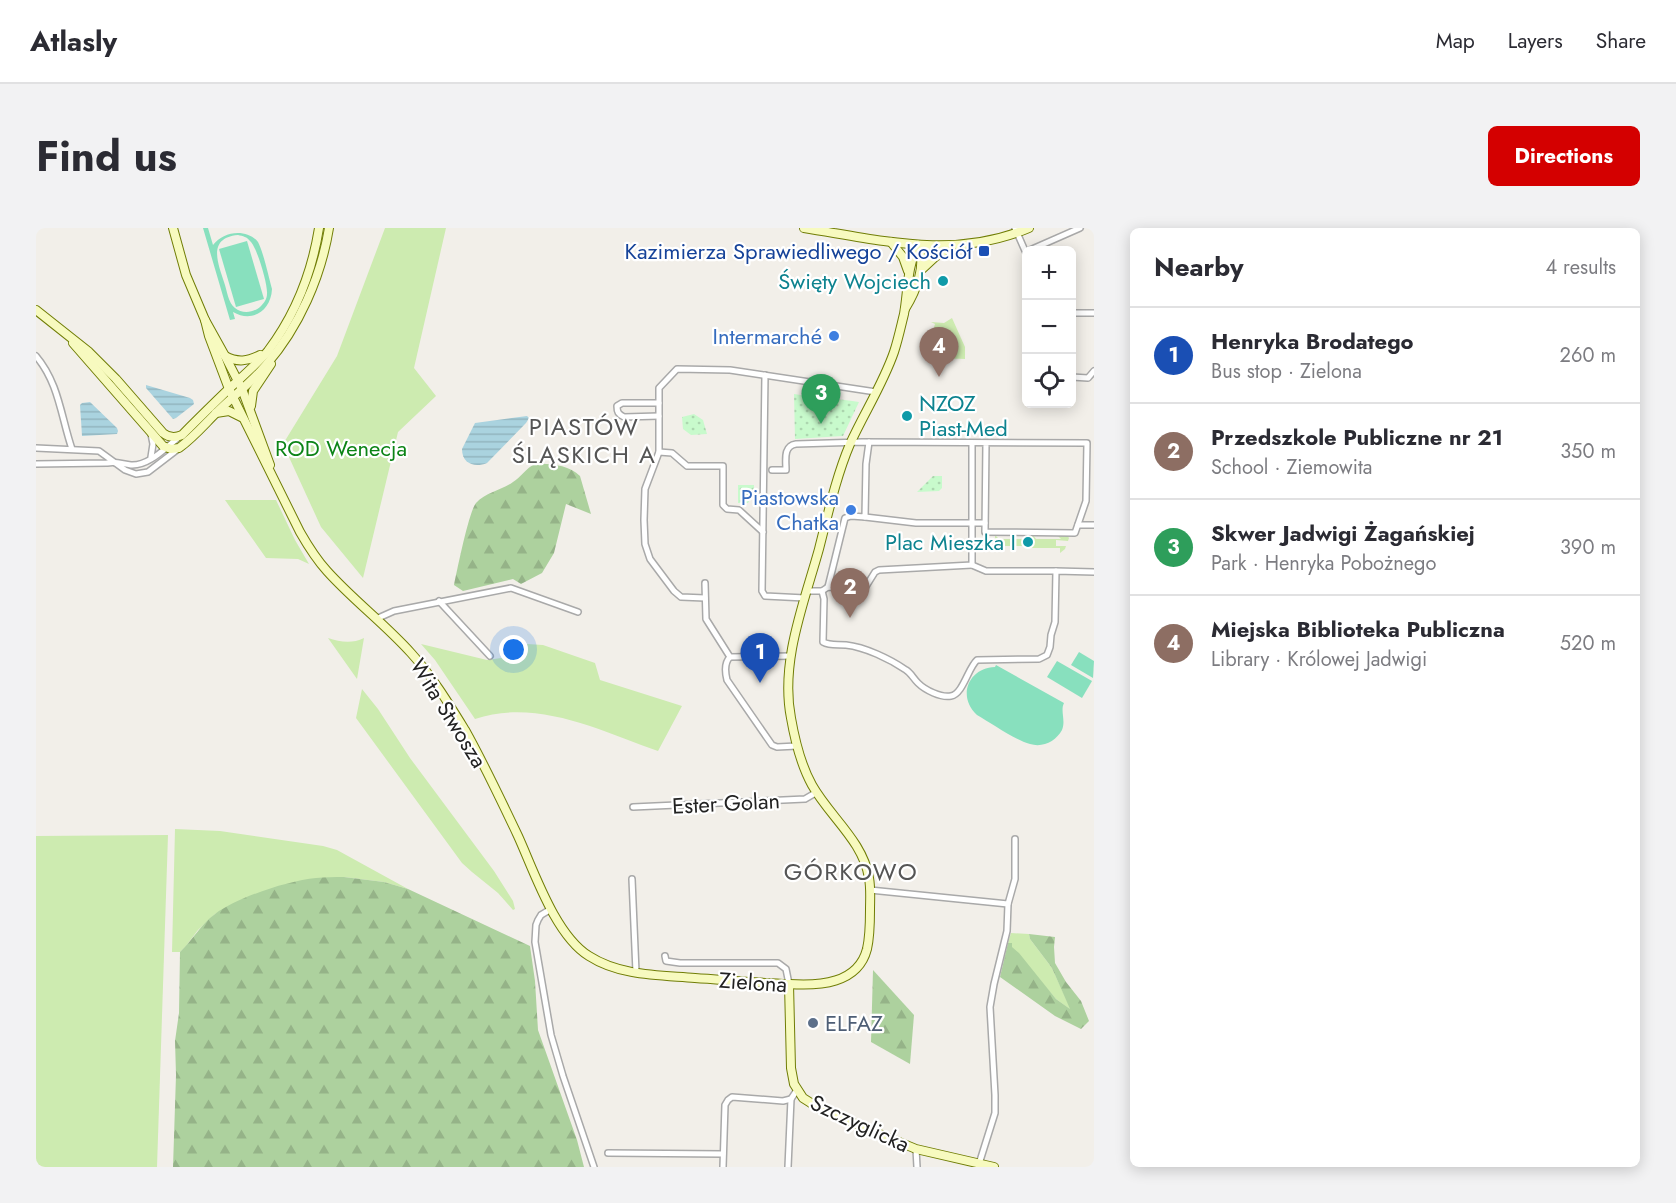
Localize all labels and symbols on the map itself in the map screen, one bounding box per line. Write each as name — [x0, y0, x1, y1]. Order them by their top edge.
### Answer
place label: Kazimierza Sprawiedliwego / Kościół — [624, 235, 973, 267]
marker: Kazimierza Sprawiedliwego / Kościół — [977, 244, 991, 258]
place label: Święty Wojciech — [778, 265, 931, 297]
marker: Święty Wojciech — [936, 274, 950, 288]
place label: Intermarché — [713, 320, 822, 352]
pin: 4 — [920, 328, 958, 377]
marker: Intermarché — [827, 329, 841, 343]
pin: 3 — [802, 374, 840, 424]
place label: NZOZ Piast-Med — [919, 387, 1008, 444]
district label: PIASTÓW ŚLĄSKICH A — [512, 409, 656, 472]
marker: NZOZ Piast-Med — [900, 409, 914, 423]
park label: ROD Wenecja — [275, 432, 407, 464]
place label: Piastowska Chatka — [741, 481, 839, 538]
marker: Piastowska Chatka — [844, 503, 858, 517]
place label: Plac Mieszka I — [885, 526, 1016, 558]
marker: Plac Mieszka I — [1021, 535, 1035, 549]
pin: 2 — [830, 568, 870, 618]
pin: 1 — [740, 634, 780, 683]
your location — [499, 635, 528, 664]
street label: Wita Stwosza — [403, 652, 495, 774]
street label: Ester Golan — [671, 784, 781, 822]
district label: GÓRKOWO — [784, 854, 918, 889]
street label: Zielona — [718, 964, 788, 1000]
place label: ELFAZ — [825, 1007, 883, 1039]
marker: ELFAZ — [806, 1016, 820, 1030]
street label: Szczyglicka — [805, 1086, 915, 1160]

